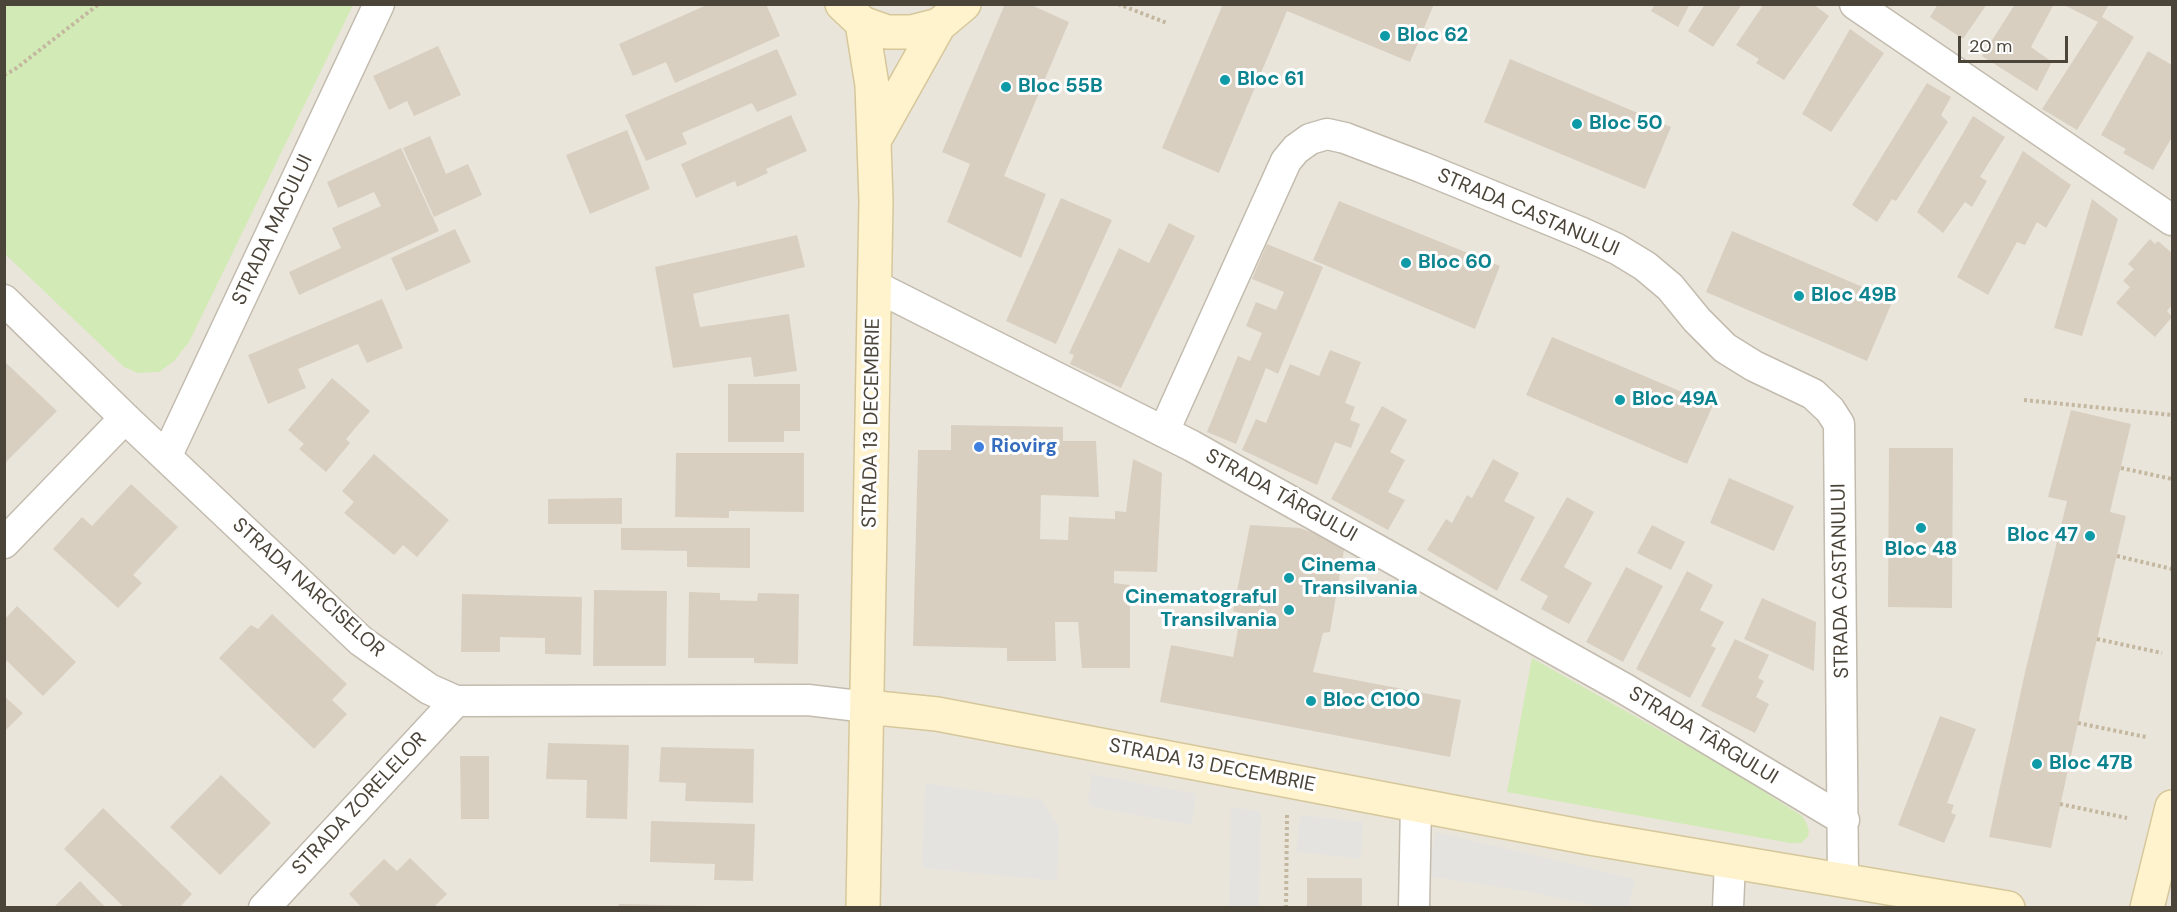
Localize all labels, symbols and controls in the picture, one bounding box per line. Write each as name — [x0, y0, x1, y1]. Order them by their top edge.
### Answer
place label: Bloc 62 — [1397, 24, 1468, 48]
scale bar — [1961, 24, 2070, 62]
marker: Bloc 62 — [1378, 29, 1392, 43]
text: 20 m — [1969, 34, 2012, 58]
place label: Bloc 61 — [1237, 68, 1304, 92]
marker: Bloc 61 — [1218, 73, 1232, 87]
place label: Bloc 55B — [1018, 75, 1103, 99]
marker: Bloc 55B — [999, 80, 1013, 94]
place label: Bloc 50 — [1589, 112, 1663, 136]
marker: Bloc 50 — [1570, 117, 1584, 131]
street label: STRADA MACULUI — [228, 151, 318, 309]
street label: STRADA CASTANULUI — [1434, 164, 1622, 262]
place label: Bloc 60 — [1418, 251, 1492, 275]
marker: Bloc 60 — [1399, 256, 1413, 270]
place label: Bloc 49B — [1811, 284, 1897, 308]
marker: Bloc 49B — [1792, 289, 1806, 303]
street label: STRADA 13 DECEMBRIE — [858, 318, 886, 528]
place label: Bloc 49A — [1632, 388, 1718, 412]
marker: Bloc 49A — [1613, 393, 1627, 407]
place label: Riovirg — [991, 435, 1057, 459]
marker: Riovirg — [972, 440, 986, 454]
street label: STRADA TÂRGULUI — [1201, 444, 1361, 548]
street label: STRADA CASTANULUI — [1827, 483, 1855, 679]
street label: STRADA NARCISELOR — [227, 513, 389, 663]
marker: Bloc 48 — [1914, 521, 1928, 535]
place label: Bloc 47 — [2007, 524, 2078, 548]
marker: Bloc 47 — [2083, 529, 2097, 543]
place label: Bloc 48 — [1885, 538, 1957, 562]
place label: Cinema Transilvania — [1301, 554, 1418, 601]
marker: Cinema Transilvania — [1282, 571, 1296, 585]
place label: Cinematograful Transilvania — [1125, 586, 1277, 633]
marker: Cinematograful Transilvania — [1282, 603, 1296, 617]
street label: STRADA TÂRGULUI — [1624, 682, 1782, 790]
place label: Bloc C100 — [1323, 689, 1420, 713]
marker: Bloc C100 — [1304, 694, 1318, 708]
street label: STRADA ZORELELOR — [288, 728, 432, 880]
street label: STRADA 13 DECEMBRIE — [1107, 734, 1317, 798]
place label: Bloc 47B — [2049, 752, 2133, 776]
marker: Bloc 47B — [2030, 757, 2044, 771]

